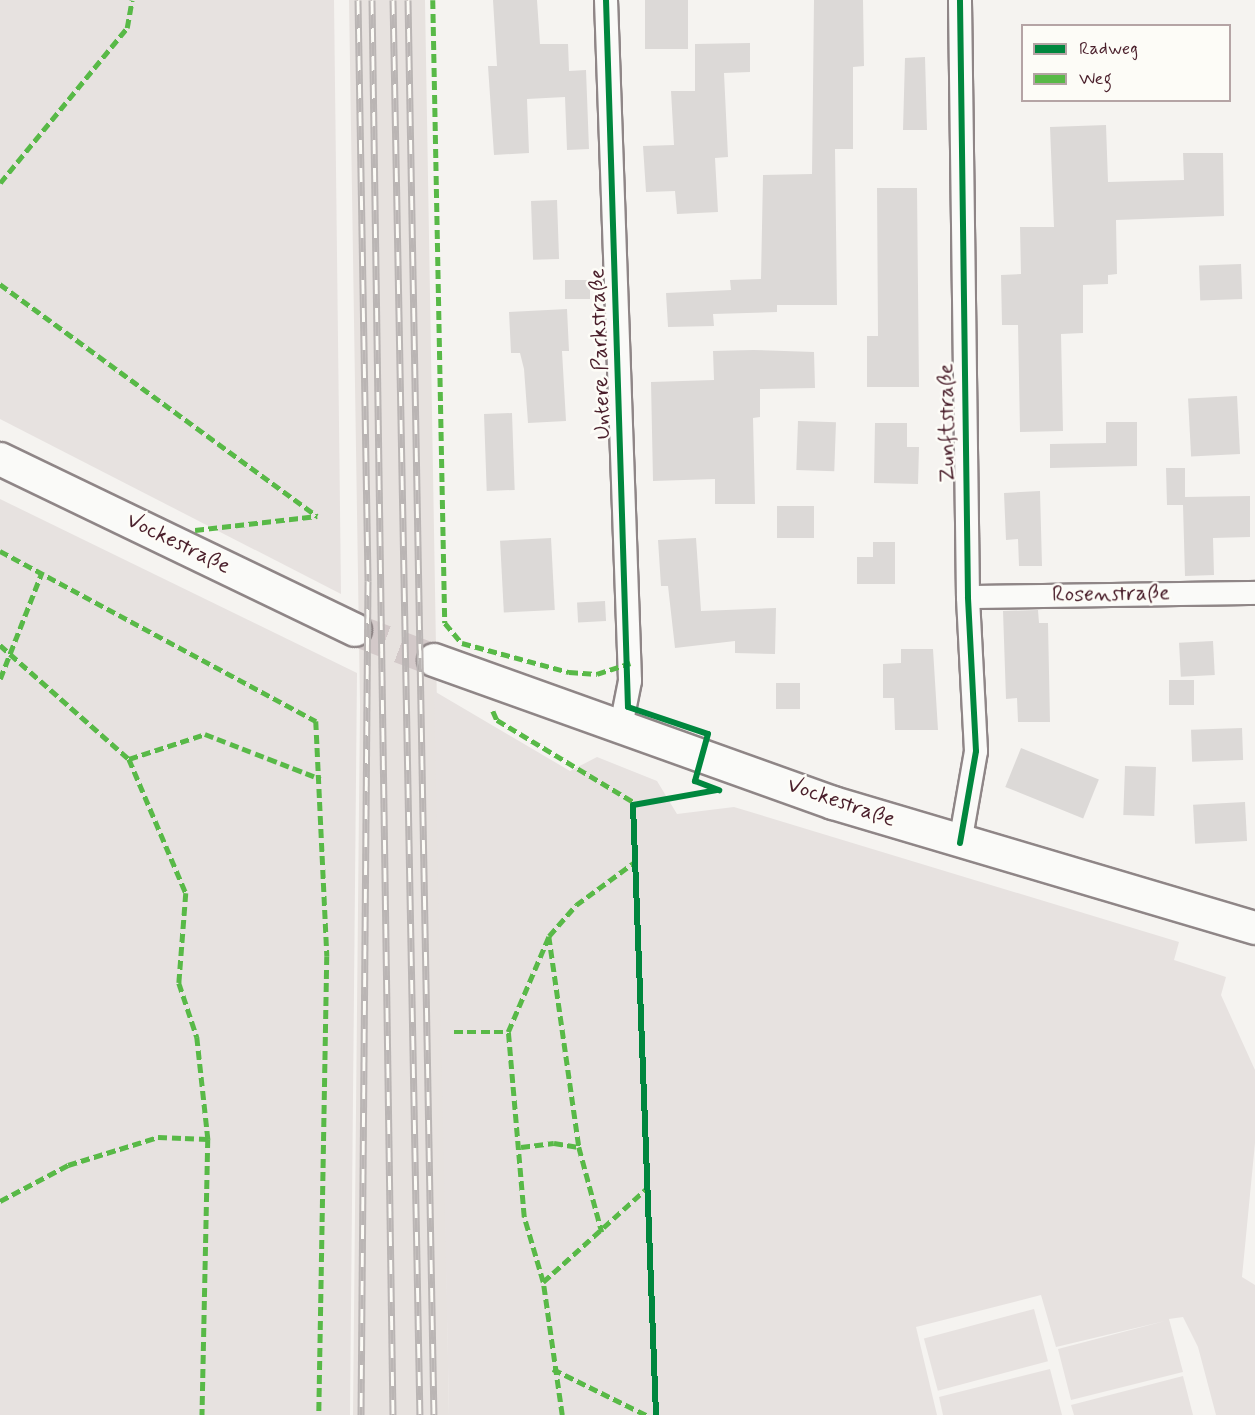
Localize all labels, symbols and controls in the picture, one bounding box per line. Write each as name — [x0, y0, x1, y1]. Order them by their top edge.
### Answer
legend — [1021, 24, 1231, 102]
text: Radweg — [1079, 37, 1138, 61]
text: Weg — [1079, 67, 1112, 91]
street label: Untere Parkstraße — [585, 268, 617, 440]
street label: Zunftstraße — [934, 363, 962, 483]
street label: Vockestraße — [122, 507, 234, 581]
street label: Rosenstraße — [1052, 581, 1170, 609]
street label: Vockestraße — [784, 772, 898, 834]

